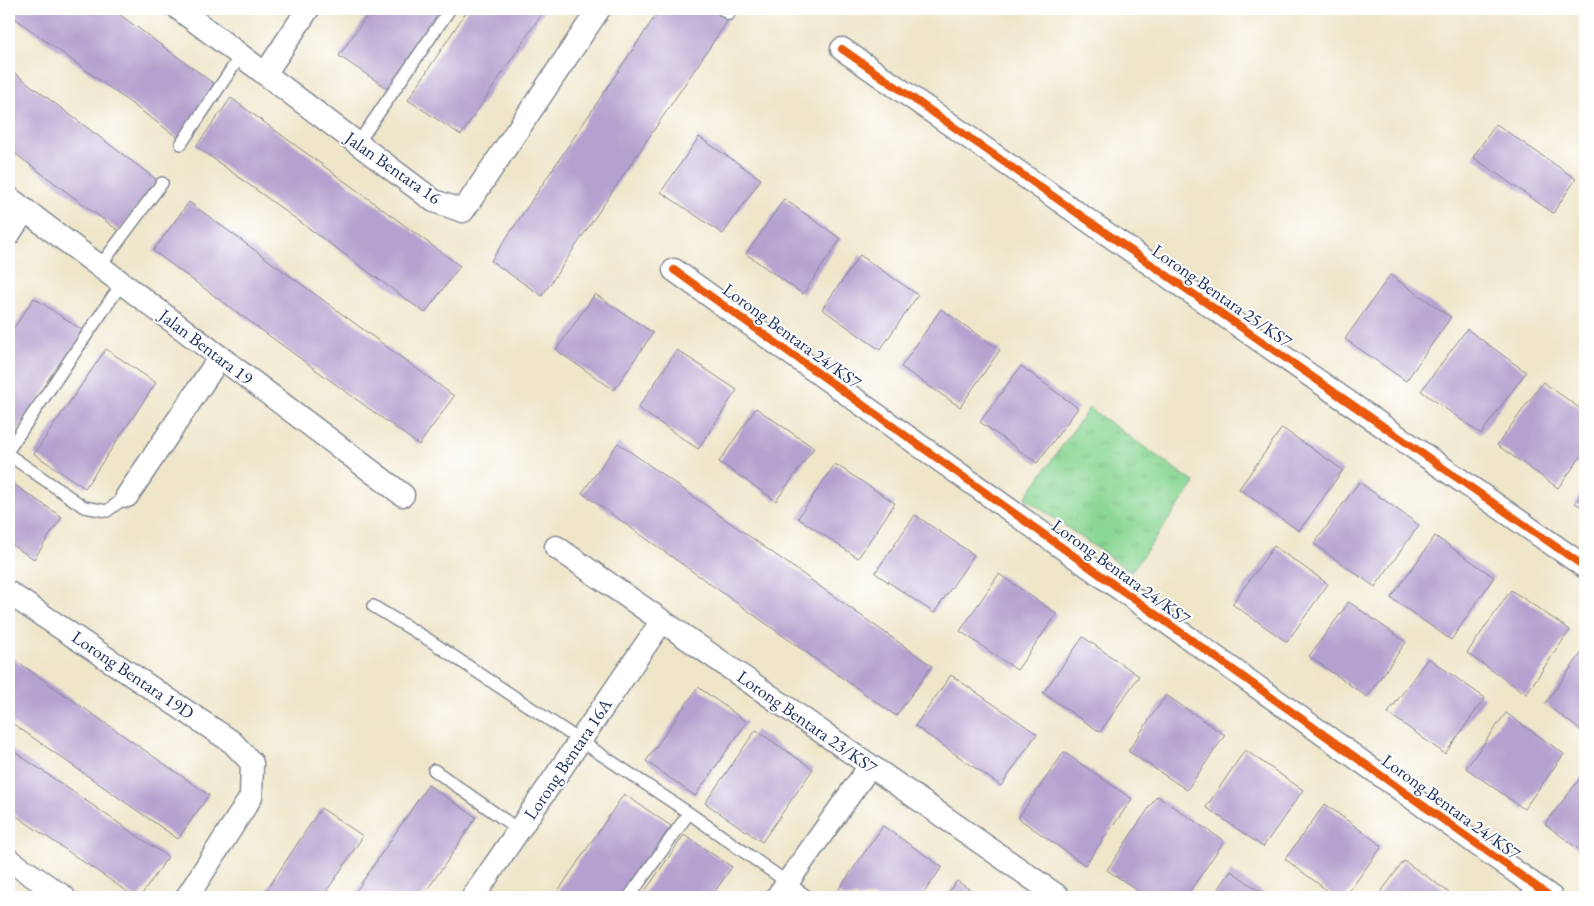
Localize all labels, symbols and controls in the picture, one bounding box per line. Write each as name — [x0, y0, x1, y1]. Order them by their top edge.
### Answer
street label: Jalan Bentara 16 — [339, 125, 446, 209]
street label: Lorong Bentara 25/KS7 — [1148, 239, 1297, 353]
street label: Lorong Bentara 24/KS7 — [718, 278, 866, 394]
street label: Jalan Bentara 19 — [153, 303, 258, 390]
street label: Lorong Bentara 24/KS7 — [1047, 514, 1195, 630]
street label: Lorong Bentara 19D — [68, 625, 199, 724]
street label: Lorong Bentara 23/KS7 — [733, 665, 882, 779]
street label: Lorong Bentara 16A — [518, 693, 617, 824]
street label: Lorong Bentara 24/KS7 — [1377, 749, 1525, 865]

